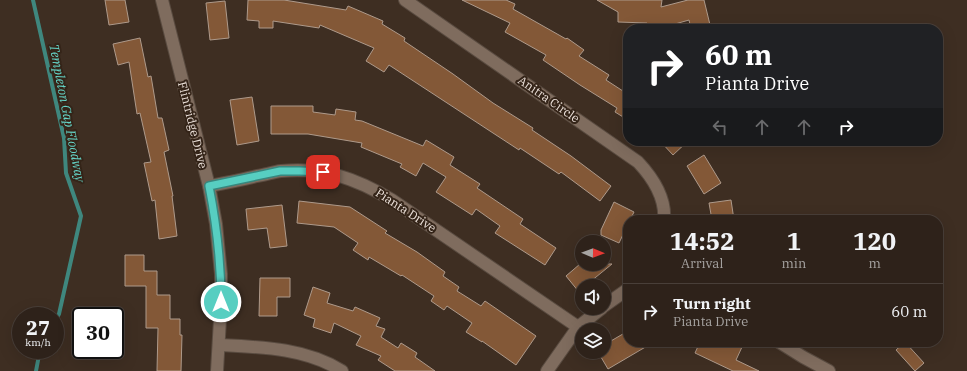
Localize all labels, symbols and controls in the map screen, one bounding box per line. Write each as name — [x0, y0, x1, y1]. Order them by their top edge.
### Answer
text: 60 m — [705, 36, 772, 73]
icon: right — [639, 40, 691, 92]
water label: Templeton Gap Floodway — [45, 43, 89, 184]
street label: Anitra Circle — [515, 72, 583, 126]
text: Pianta Drive — [705, 72, 809, 95]
street label: Flintridge Drive — [175, 80, 211, 170]
icon: left — [709, 116, 731, 138]
icon: ahead — [751, 116, 773, 138]
icon: ahead — [793, 116, 815, 138]
icon: right — [835, 116, 857, 138]
pin — [306, 155, 340, 189]
icon: arrive — [312, 161, 334, 183]
street label: Pianta Drive — [373, 185, 439, 235]
text: 14:52 — [670, 225, 735, 257]
text: 1 — [787, 225, 801, 257]
text: 120 — [853, 225, 896, 257]
north arrow — [575, 235, 611, 271]
map controls — [575, 235, 611, 359]
text: Arrival — [681, 255, 723, 272]
text: min — [781, 255, 806, 272]
text: m — [868, 255, 881, 272]
button: sound — [575, 279, 611, 315]
position arrow — [200, 281, 242, 323]
text: Turn right — [673, 294, 751, 313]
icon: right — [639, 301, 661, 323]
text: 60 m — [891, 302, 927, 321]
speed limit sign: 30 — [72, 307, 124, 359]
text: Pianta Drive — [673, 313, 748, 330]
text: 27 — [26, 314, 50, 341]
button: layers — [575, 323, 611, 359]
text: km/h — [25, 336, 51, 349]

